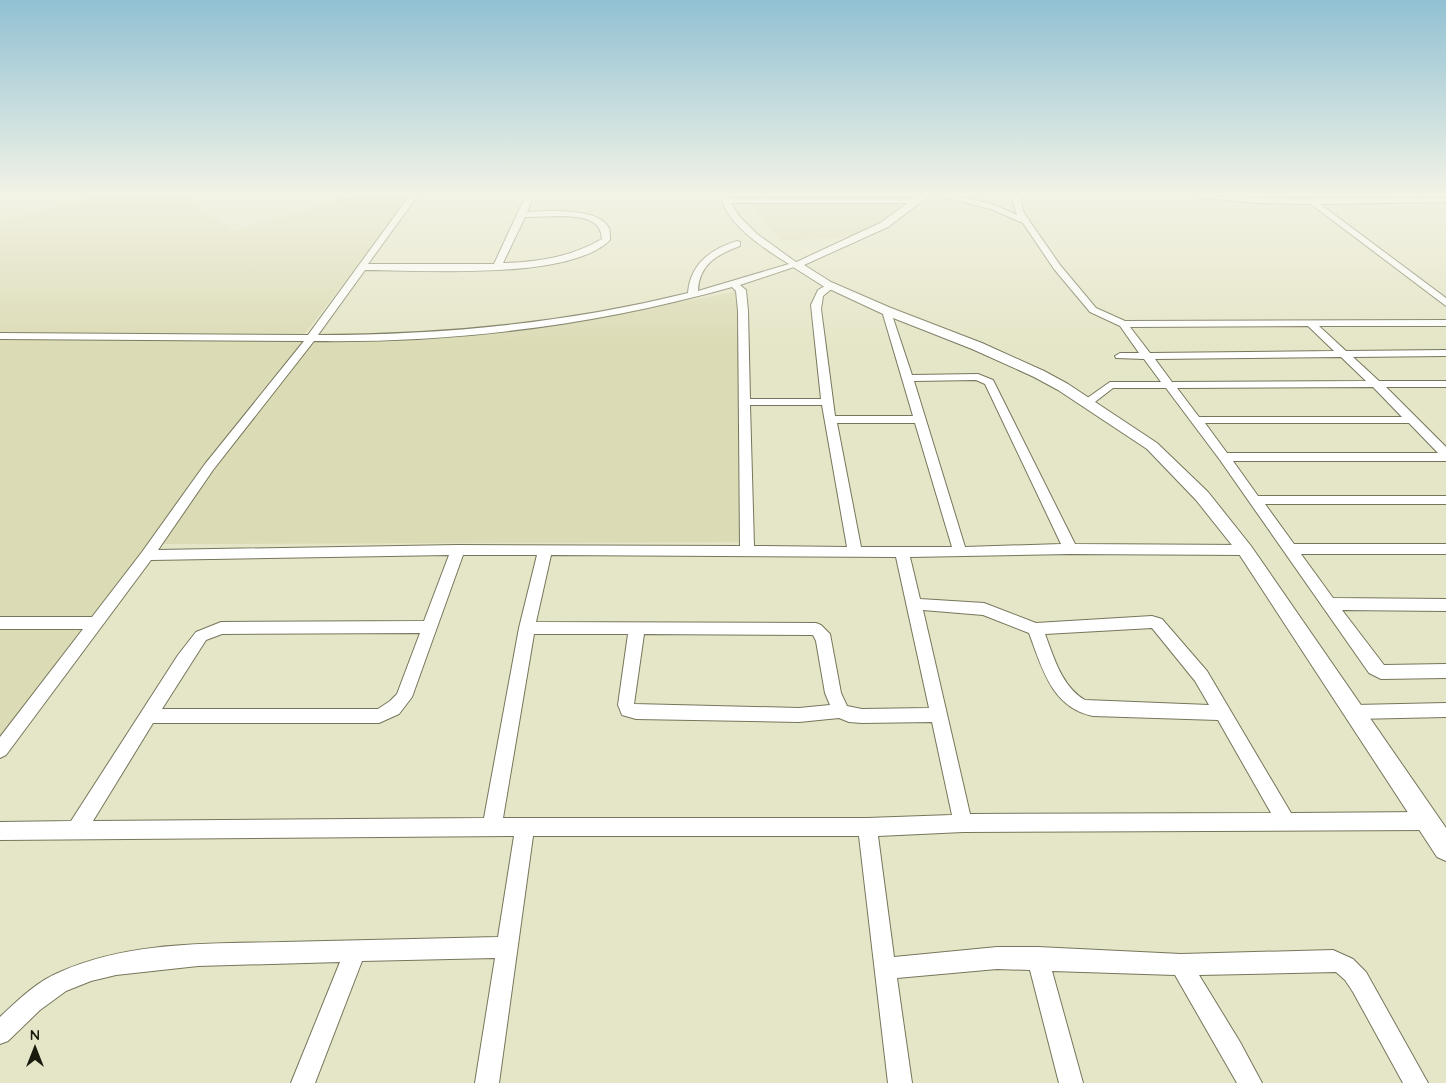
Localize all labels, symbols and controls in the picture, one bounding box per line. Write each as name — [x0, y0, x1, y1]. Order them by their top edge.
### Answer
north arrow — [10, 1023, 60, 1073]
text: N — [30, 1026, 40, 1044]

